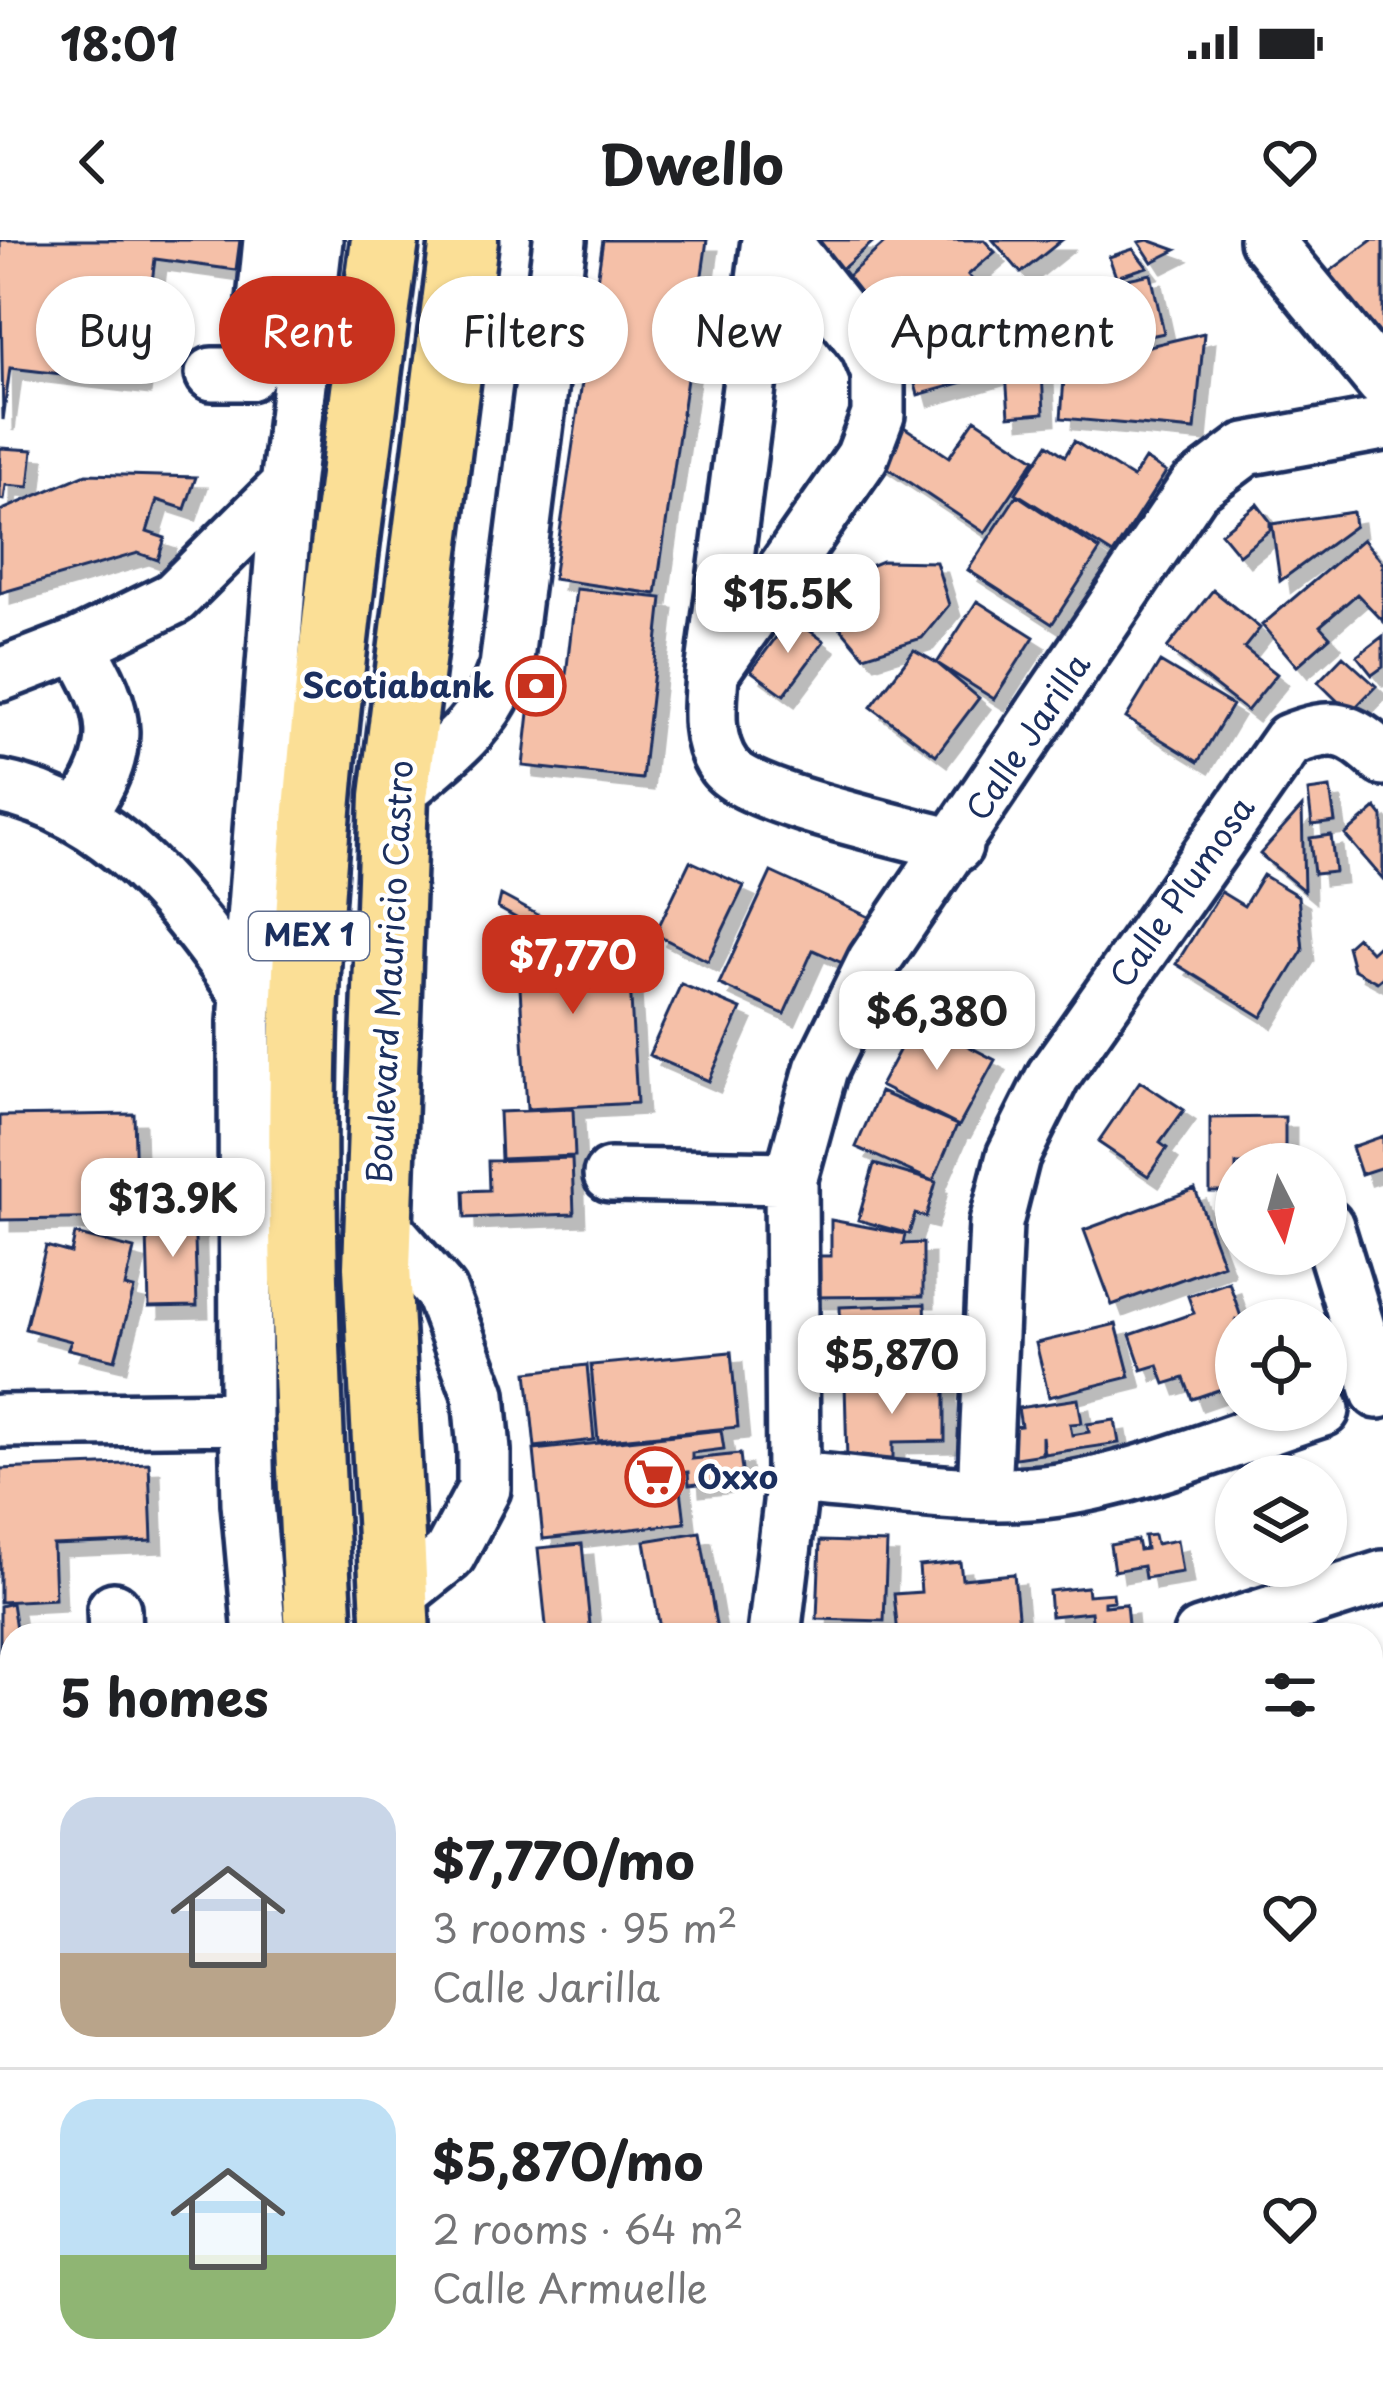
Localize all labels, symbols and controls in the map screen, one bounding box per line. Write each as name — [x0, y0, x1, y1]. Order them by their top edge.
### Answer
text: 18:01 — [60, 8, 178, 76]
text: Dwello — [599, 122, 784, 203]
icon: back — [60, 129, 126, 195]
icon: heart — [1257, 129, 1323, 195]
chip: Buy — [36, 276, 195, 384]
chip: Rent — [219, 276, 395, 384]
chip: Filters — [419, 276, 628, 384]
chip: New — [652, 276, 824, 384]
chip: Apartment — [848, 276, 1156, 384]
pin: $15.5K — [690, 554, 886, 656]
text: $15.5K — [723, 563, 853, 622]
street label: Calle Jarilla — [952, 642, 1101, 830]
bank icon: Scotiabank — [505, 655, 567, 717]
place label: Scotiabank — [302, 659, 494, 709]
street label: Boulevard Mauricio Castro — [352, 759, 424, 1185]
street label: Calle Plumosa — [1096, 784, 1265, 997]
road number: MEX 1 — [249, 912, 369, 960]
pin: $7,770 — [475, 915, 671, 1017]
text: $7,770 — [509, 924, 637, 983]
pin: $6,380 — [839, 971, 1035, 1073]
text: $6,380 — [866, 980, 1008, 1039]
north arrow — [1215, 1143, 1347, 1275]
map controls — [1215, 1143, 1347, 1587]
pin: $13.9K — [75, 1158, 271, 1260]
text: $13.9K — [108, 1167, 238, 1226]
button: locate — [1215, 1299, 1347, 1431]
pin: $5,870 — [794, 1315, 990, 1417]
text: $5,870 — [825, 1324, 959, 1383]
supermarket icon: Oxxo — [624, 1446, 686, 1508]
place label: Oxxo — [697, 1450, 778, 1500]
button: layers — [1215, 1455, 1347, 1587]
text: 5 homes — [60, 1657, 269, 1734]
icon: filters — [1257, 1662, 1323, 1728]
text: $7,770/mo — [432, 1820, 695, 1897]
icon: home — [156, 1845, 300, 1989]
icon: heart — [1257, 1884, 1323, 1950]
text: 3 rooms · 95 m² — [432, 1897, 738, 1956]
text: Calle Jarilla — [432, 1956, 660, 2015]
text: $5,870/mo — [432, 2121, 703, 2198]
icon: home — [156, 2147, 300, 2291]
icon: heart — [1257, 2186, 1323, 2252]
text: 2 rooms · 64 m² — [432, 2198, 744, 2257]
text: Calle Armuelle — [432, 2257, 708, 2316]

